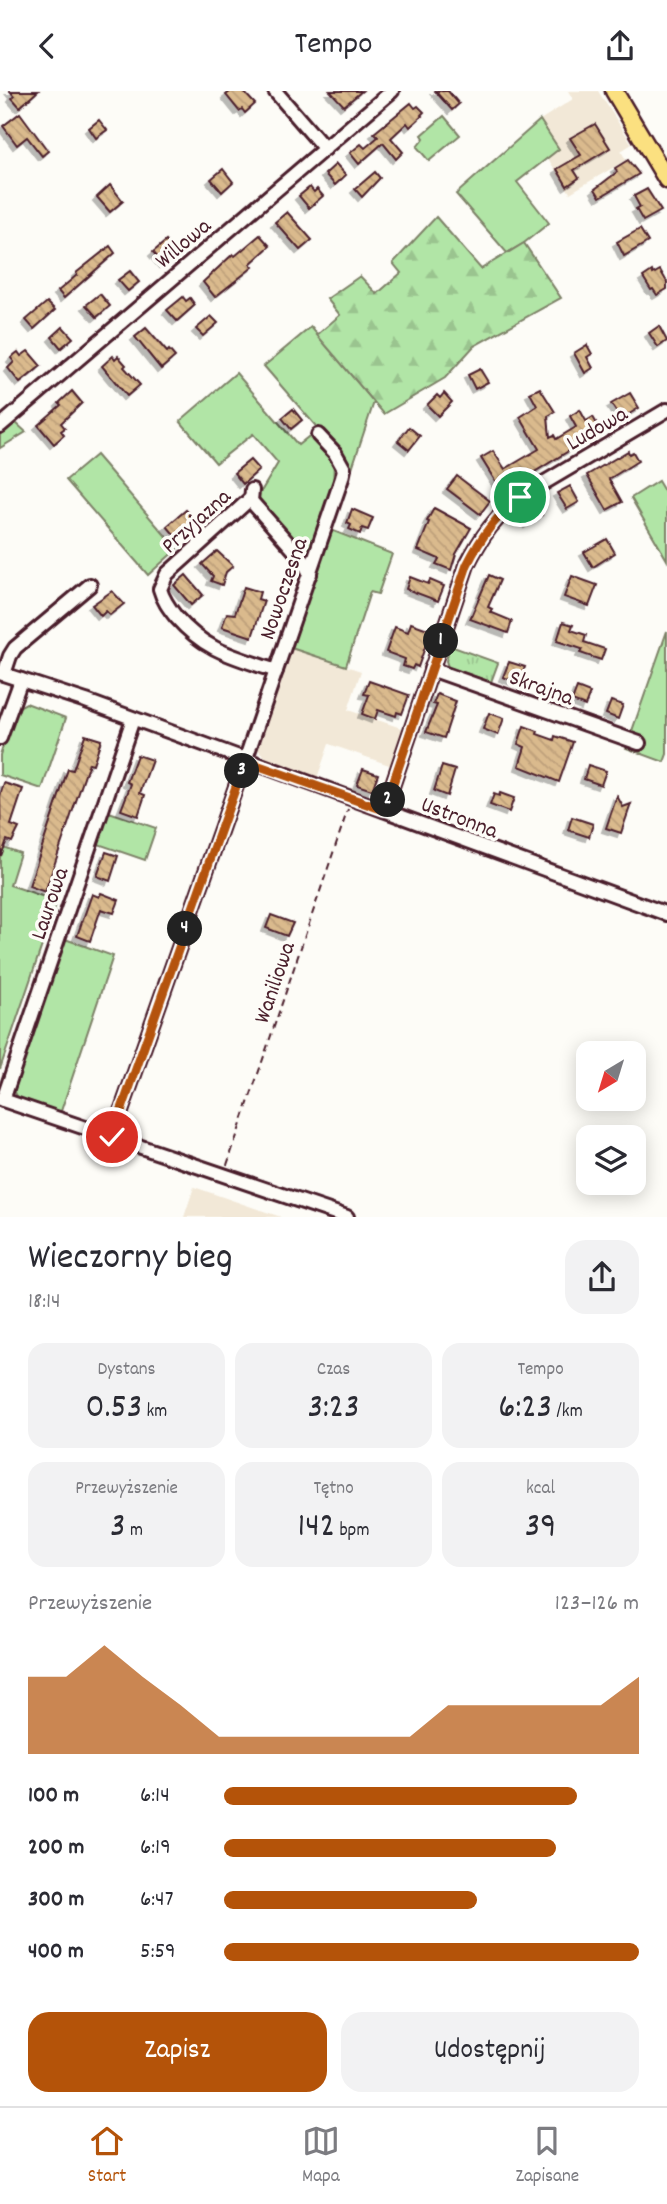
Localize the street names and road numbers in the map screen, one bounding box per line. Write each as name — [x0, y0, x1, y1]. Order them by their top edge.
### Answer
street label: Willowa — [149, 211, 220, 278]
street label: Ludowa — [561, 399, 636, 461]
street label: Przyjazna — [155, 481, 240, 563]
street label: Nowoczesna — [252, 533, 319, 645]
street label: Skrajna — [504, 662, 579, 717]
street label: Ustronna — [415, 790, 503, 849]
street label: Laurowa — [24, 862, 79, 945]
street label: Waniliowa — [247, 937, 306, 1028]

